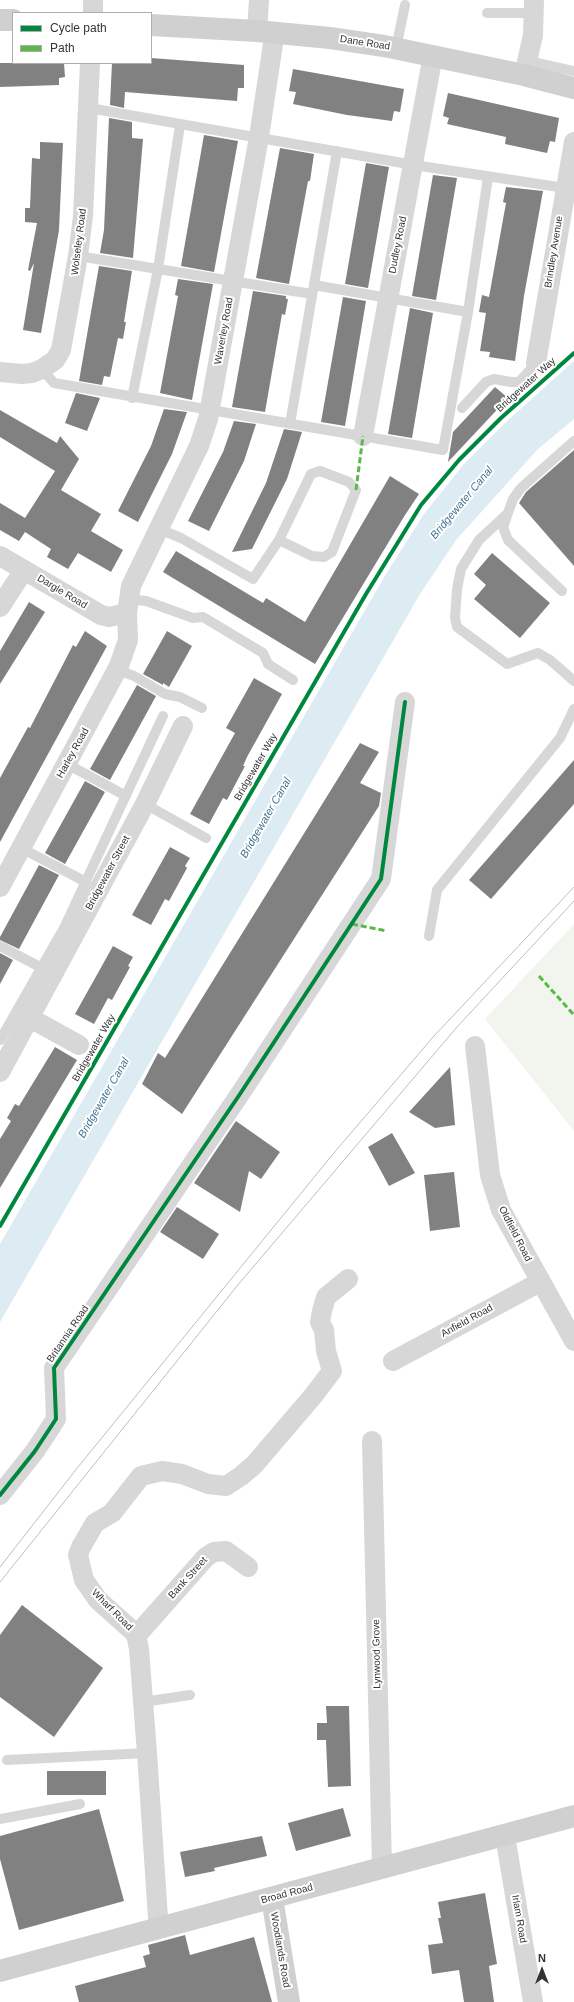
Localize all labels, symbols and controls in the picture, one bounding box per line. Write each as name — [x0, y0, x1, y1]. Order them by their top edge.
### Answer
legend — [12, 12, 152, 64]
text: Cycle path — [50, 21, 107, 35]
street label: Dane Road — [339, 33, 391, 53]
text: Path — [50, 41, 75, 55]
street label: Wolseley Road — [69, 208, 89, 276]
street label: Dudley Road — [387, 215, 409, 275]
street label: Brindley Avenue — [542, 215, 566, 289]
street label: Waverley Road — [212, 296, 236, 366]
street label: Bridgewater Way — [494, 355, 558, 415]
water label: Bridgewater Canal — [428, 464, 496, 542]
street label: Dargle Road — [35, 572, 89, 612]
street label: Harley Road — [54, 726, 92, 780]
street label: Bridgewater Way — [232, 731, 280, 803]
water label: Bridgewater Canal — [238, 776, 294, 860]
street label: Bridgewater Street — [83, 834, 133, 912]
street label: Bridgewater Way — [70, 1012, 118, 1084]
water label: Bridgewater Canal — [76, 1056, 132, 1140]
street label: Oldfield Road — [496, 1204, 534, 1264]
street label: Anfield Road — [439, 1302, 495, 1340]
street label: Britannia Road — [45, 1303, 91, 1365]
street label: Bank Street — [166, 1555, 210, 1601]
street label: Wharf Road — [89, 1587, 135, 1633]
street label: Lynwood Grove — [370, 1619, 384, 1689]
street label: Broad Road — [260, 1881, 314, 1907]
street label: Irlam Road — [509, 1894, 529, 1944]
street label: Woodlands Road — [267, 1911, 293, 1989]
north arrow — [522, 1950, 562, 1990]
text: N — [538, 1952, 546, 1964]

